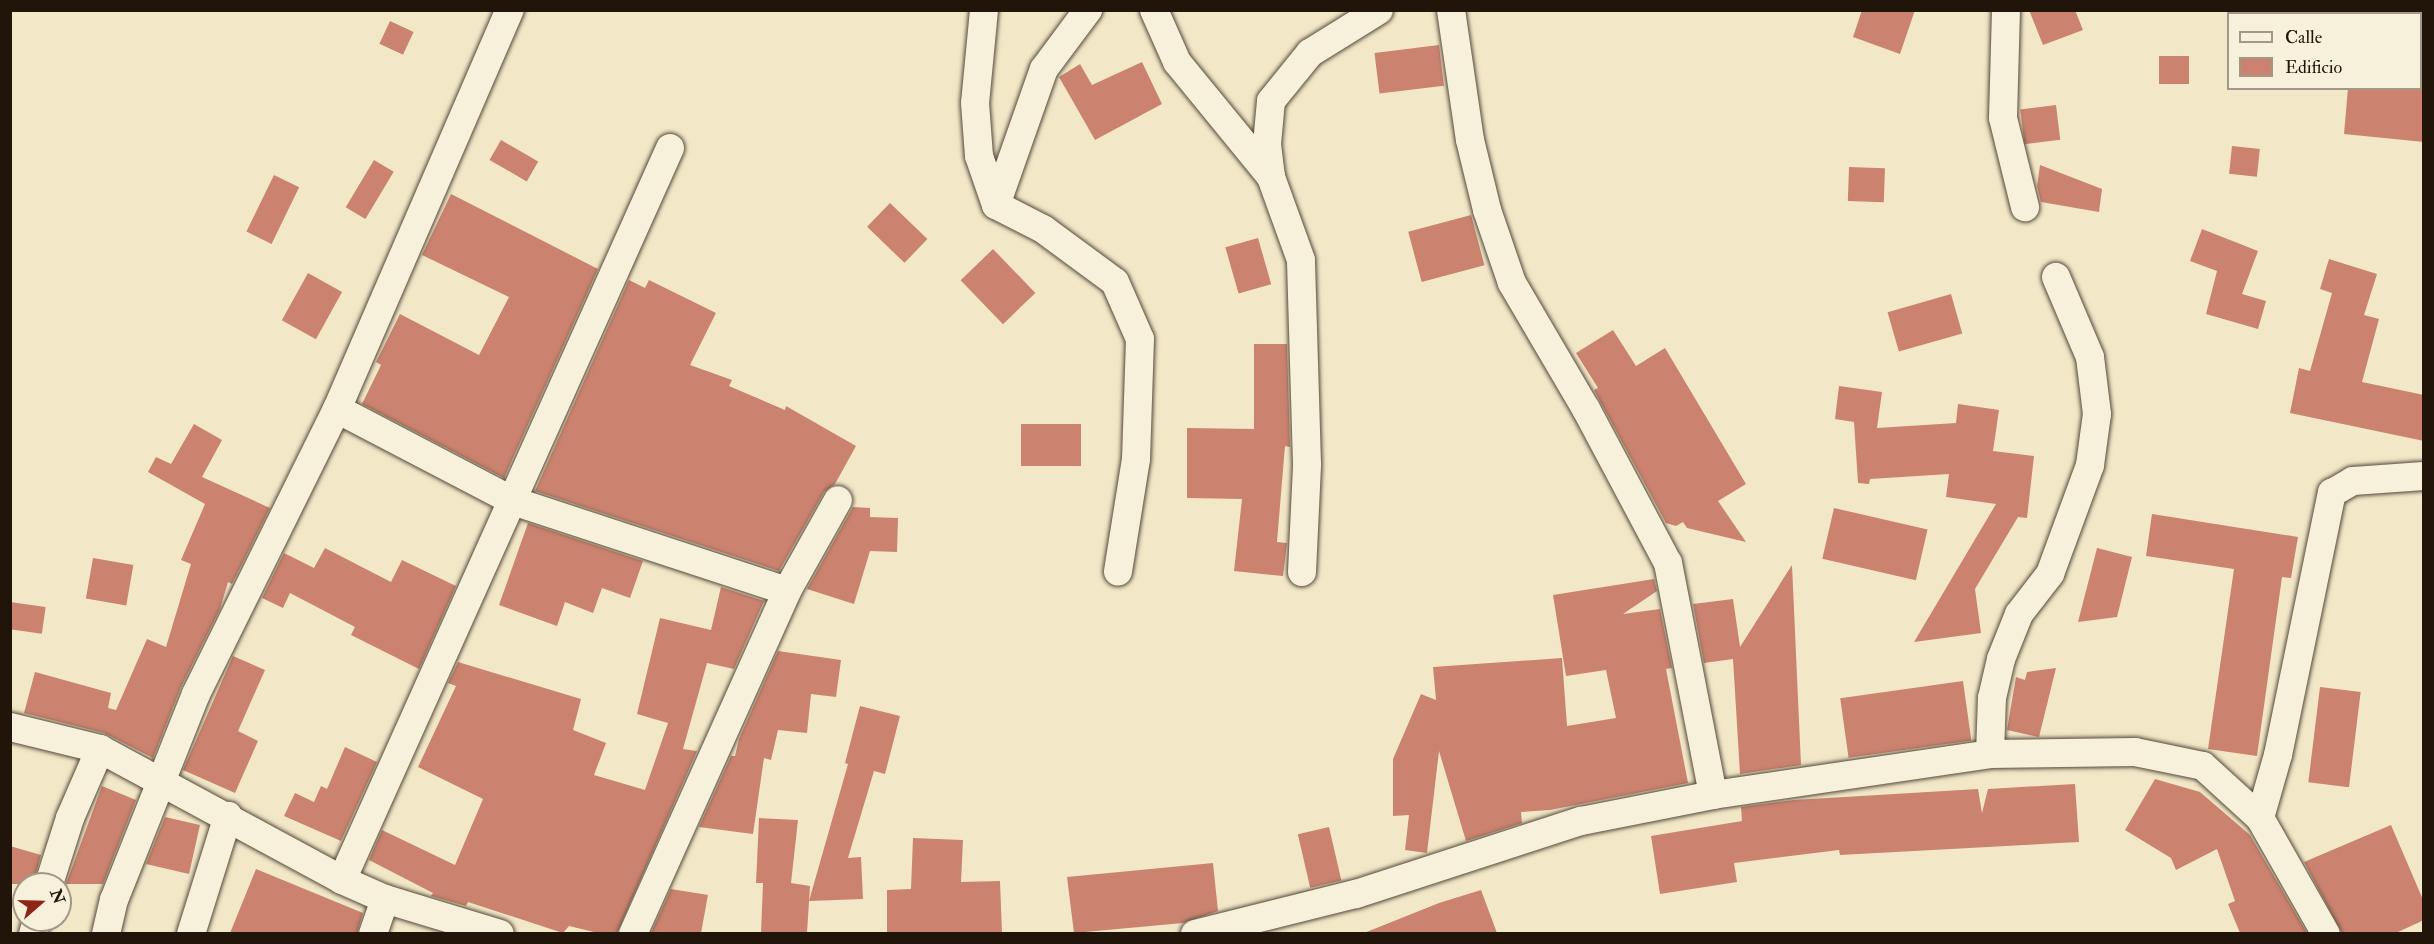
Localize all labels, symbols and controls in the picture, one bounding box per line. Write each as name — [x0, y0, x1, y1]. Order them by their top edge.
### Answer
legend — [2227, 12, 2422, 90]
text: Calle — [2285, 26, 2322, 49]
text: Edificio — [2285, 56, 2342, 79]
north arrow — [12, 872, 72, 932]
text: N — [45, 886, 69, 907]

